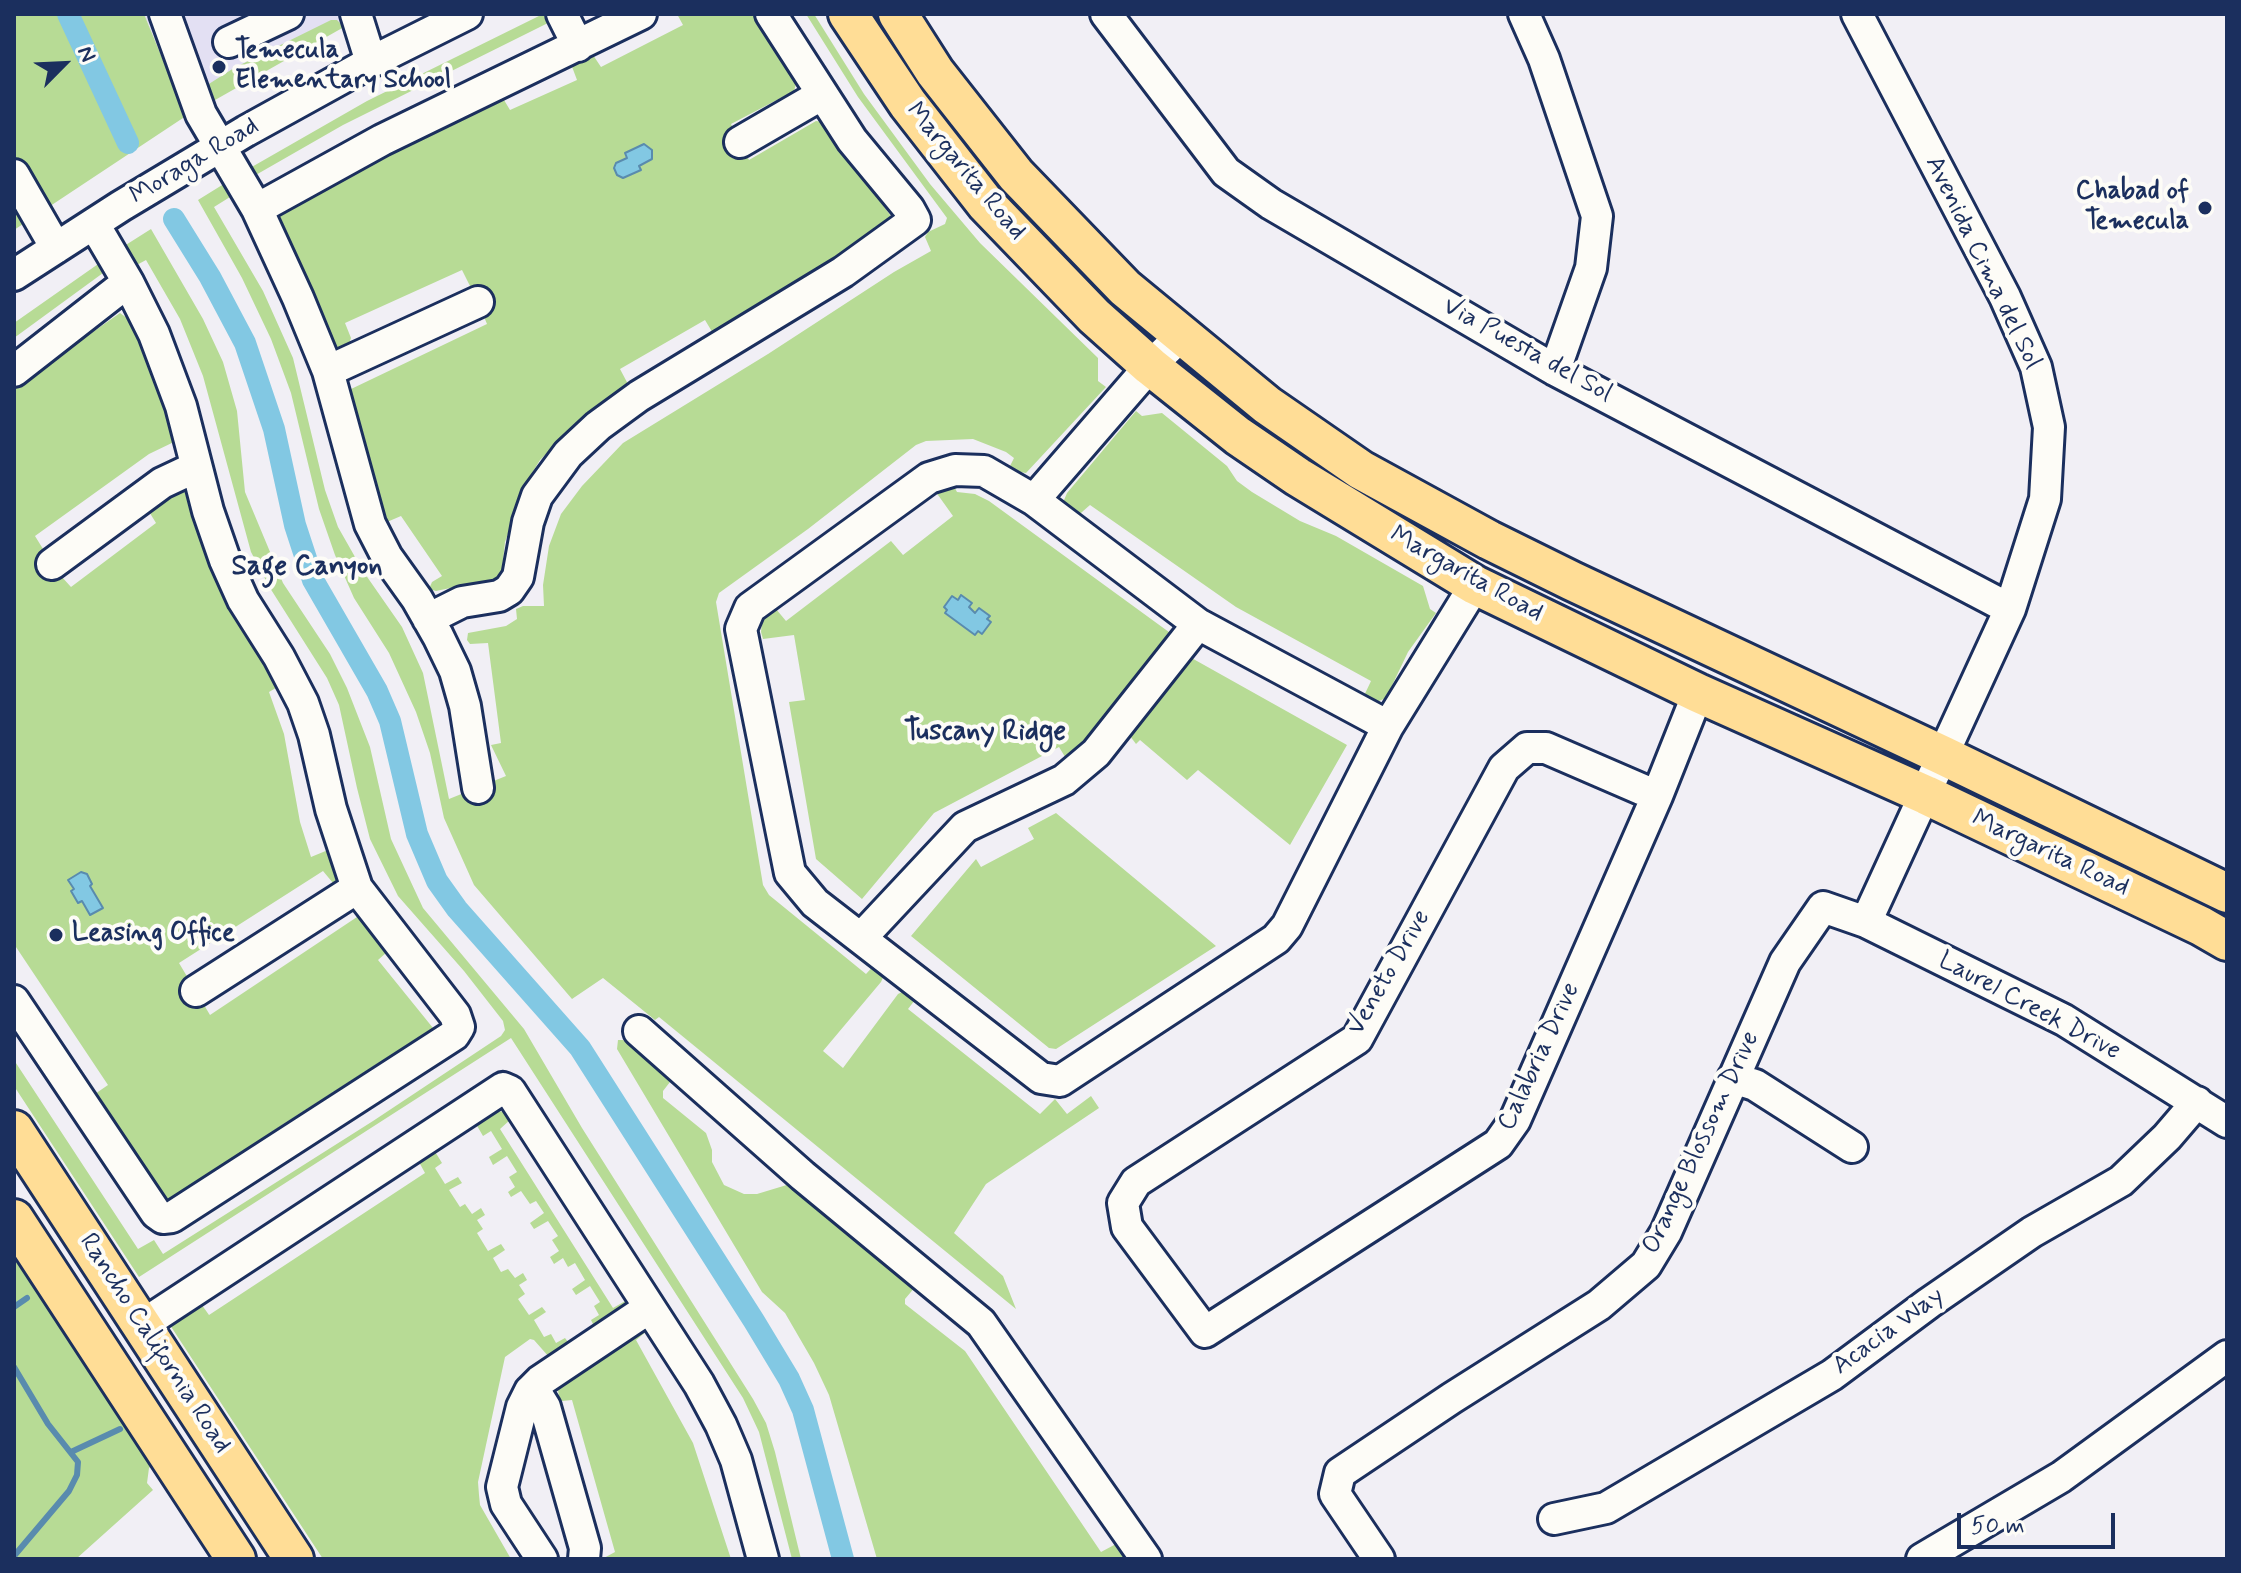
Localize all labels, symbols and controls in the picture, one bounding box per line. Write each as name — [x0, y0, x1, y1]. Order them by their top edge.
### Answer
north arrow — [24, 24, 104, 104]
place label: Temecula Elementary School — [235, 36, 451, 98]
text: N — [70, 42, 102, 67]
marker: Temecula Elementary School — [210, 58, 228, 76]
street label: Margarita Road — [898, 97, 1032, 247]
street label: Moraga Road — [125, 111, 265, 213]
street label: Avenida Cima del Sol — [1917, 151, 2047, 375]
place label: Chabad of Temecula — [2076, 177, 2189, 238]
marker: Chabad of Temecula — [2196, 199, 2214, 217]
street label: Via Puesta del Sol — [1437, 291, 1617, 411]
street label: Margarita Road — [1384, 520, 1548, 630]
district label: Sage Canyon — [231, 551, 383, 585]
district label: Tuscany Ridge — [904, 716, 1066, 750]
street label: Margarita Road — [1966, 804, 2134, 904]
street label: Veneto Drive — [1342, 905, 1438, 1041]
place label: Leasing Office — [72, 919, 235, 951]
marker: Leasing Office — [47, 926, 65, 944]
street label: Laurel Creek Drive — [1932, 946, 2126, 1068]
street label: Calabria Drive — [1492, 978, 1588, 1136]
street label: Orange Blossom Drive — [1637, 1027, 1767, 1259]
street label: Rancho California Road — [71, 1228, 237, 1460]
street label: Acacia Way — [1827, 1281, 1951, 1383]
scale bar — [1961, 1497, 2119, 1547]
text: 50 m — [1971, 1511, 2025, 1542]

